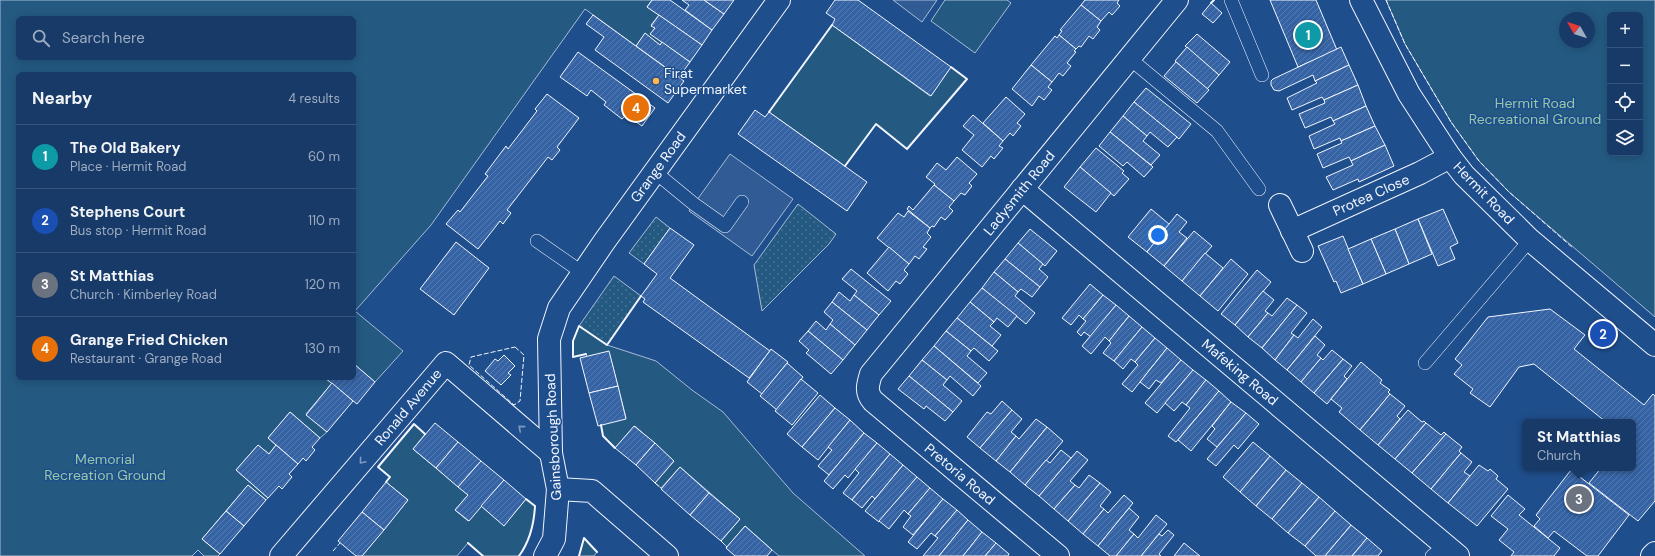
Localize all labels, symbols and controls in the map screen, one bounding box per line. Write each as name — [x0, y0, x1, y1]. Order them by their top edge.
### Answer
north arrow — [1559, 12, 1595, 48]
map controls — [1607, 12, 1643, 156]
button: + — [1607, 12, 1643, 48]
search box — [16, 16, 356, 60]
pin: 1 — [1295, 20, 1321, 50]
icon: search — [30, 27, 52, 49]
text: Search here — [62, 28, 145, 48]
button: − — [1607, 48, 1643, 84]
place label: Firat Supermarket — [664, 64, 747, 98]
marker: Firat Supermarket — [651, 76, 661, 86]
button: locate — [1607, 84, 1643, 120]
text: Nearby — [32, 87, 92, 109]
text: 4 results — [288, 90, 340, 107]
pin: 4 — [623, 93, 649, 123]
park label: Hermit Road Recreational Ground — [1469, 94, 1601, 128]
button: layers — [1607, 120, 1643, 156]
street label: Grange Road — [626, 128, 690, 206]
text: The Old Bakery — [70, 138, 181, 158]
street label: Ladysmith Road — [979, 147, 1059, 239]
text: 1 — [43, 148, 47, 165]
text: 60 m — [308, 148, 340, 165]
text: Place · Hermit Road — [70, 158, 186, 175]
street label: Hermit Road — [1450, 158, 1518, 228]
street label: Protea Close — [1330, 170, 1412, 220]
text: Stephens Court — [70, 202, 185, 222]
text: 2 — [41, 212, 49, 229]
text: 110 m — [308, 212, 340, 229]
text: Bus stop · Hermit Road — [70, 222, 206, 239]
your location — [1148, 225, 1168, 245]
text: St Matthias — [70, 266, 154, 286]
text: 3 — [41, 276, 49, 293]
text: 120 m — [305, 276, 340, 293]
text: Church · Kimberley Road — [70, 286, 217, 303]
pin: 2 — [1590, 319, 1616, 349]
text: Grange Fried Chicken — [70, 330, 228, 350]
street label: Mafeking Road — [1198, 335, 1282, 409]
text: 4 — [41, 340, 49, 357]
text: 130 m — [304, 340, 340, 357]
text: Restaurant · Grange Road — [70, 350, 222, 367]
street label: Ronald Avenue — [371, 365, 445, 449]
street label: Gainsborough Road — [541, 373, 565, 501]
popup — [1522, 419, 1636, 471]
one-way arrow — [519, 425, 526, 432]
text: St Matthias — [1537, 427, 1621, 447]
street label: Pretoria Road — [921, 439, 999, 509]
text: Church — [1537, 447, 1581, 464]
park label: Memorial Recreation Ground — [44, 450, 166, 484]
one-way arrow — [360, 456, 367, 464]
pin: 3 — [1566, 484, 1592, 514]

